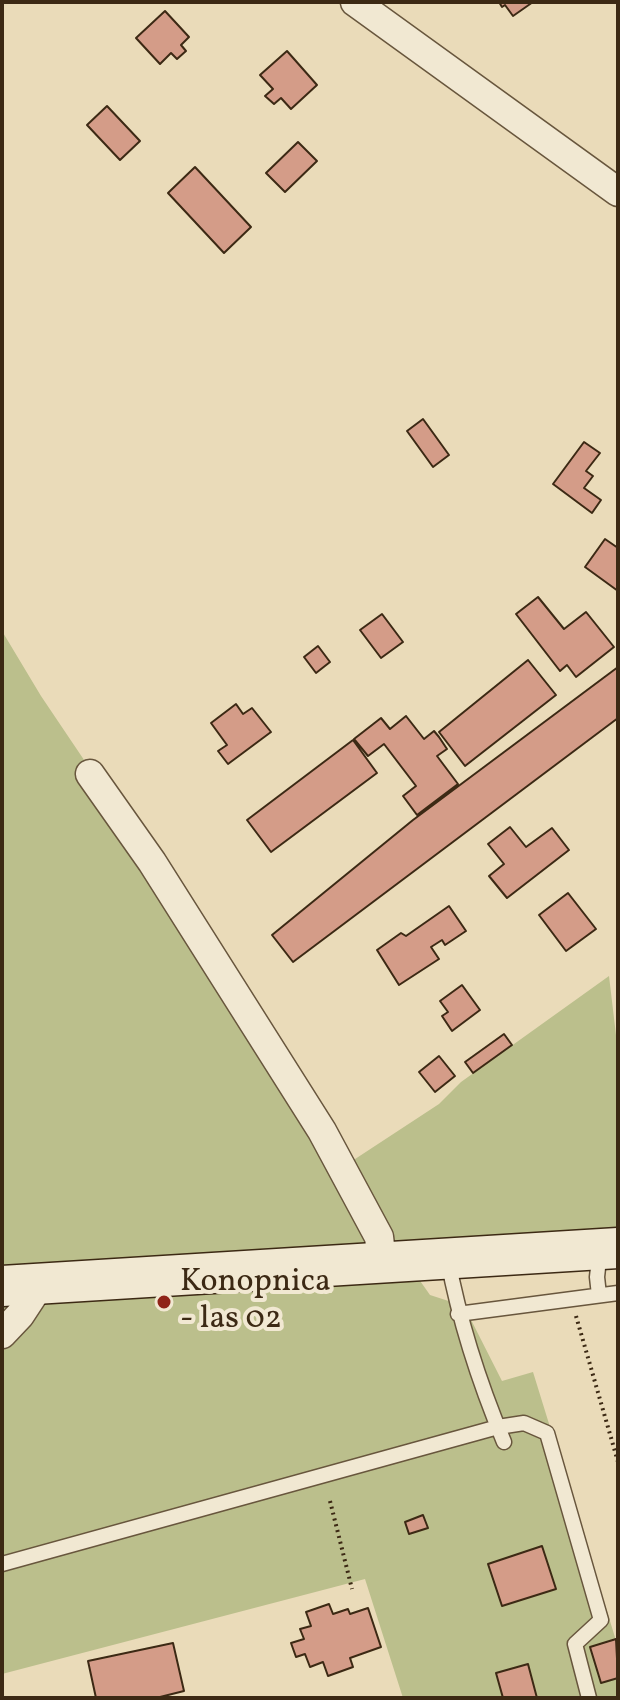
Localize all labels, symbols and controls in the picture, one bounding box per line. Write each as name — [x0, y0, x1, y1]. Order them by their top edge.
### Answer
place label: Konopnica - las 02 — [180, 1265, 331, 1340]
marker: Konopnica - las 02 — [155, 1293, 173, 1311]

